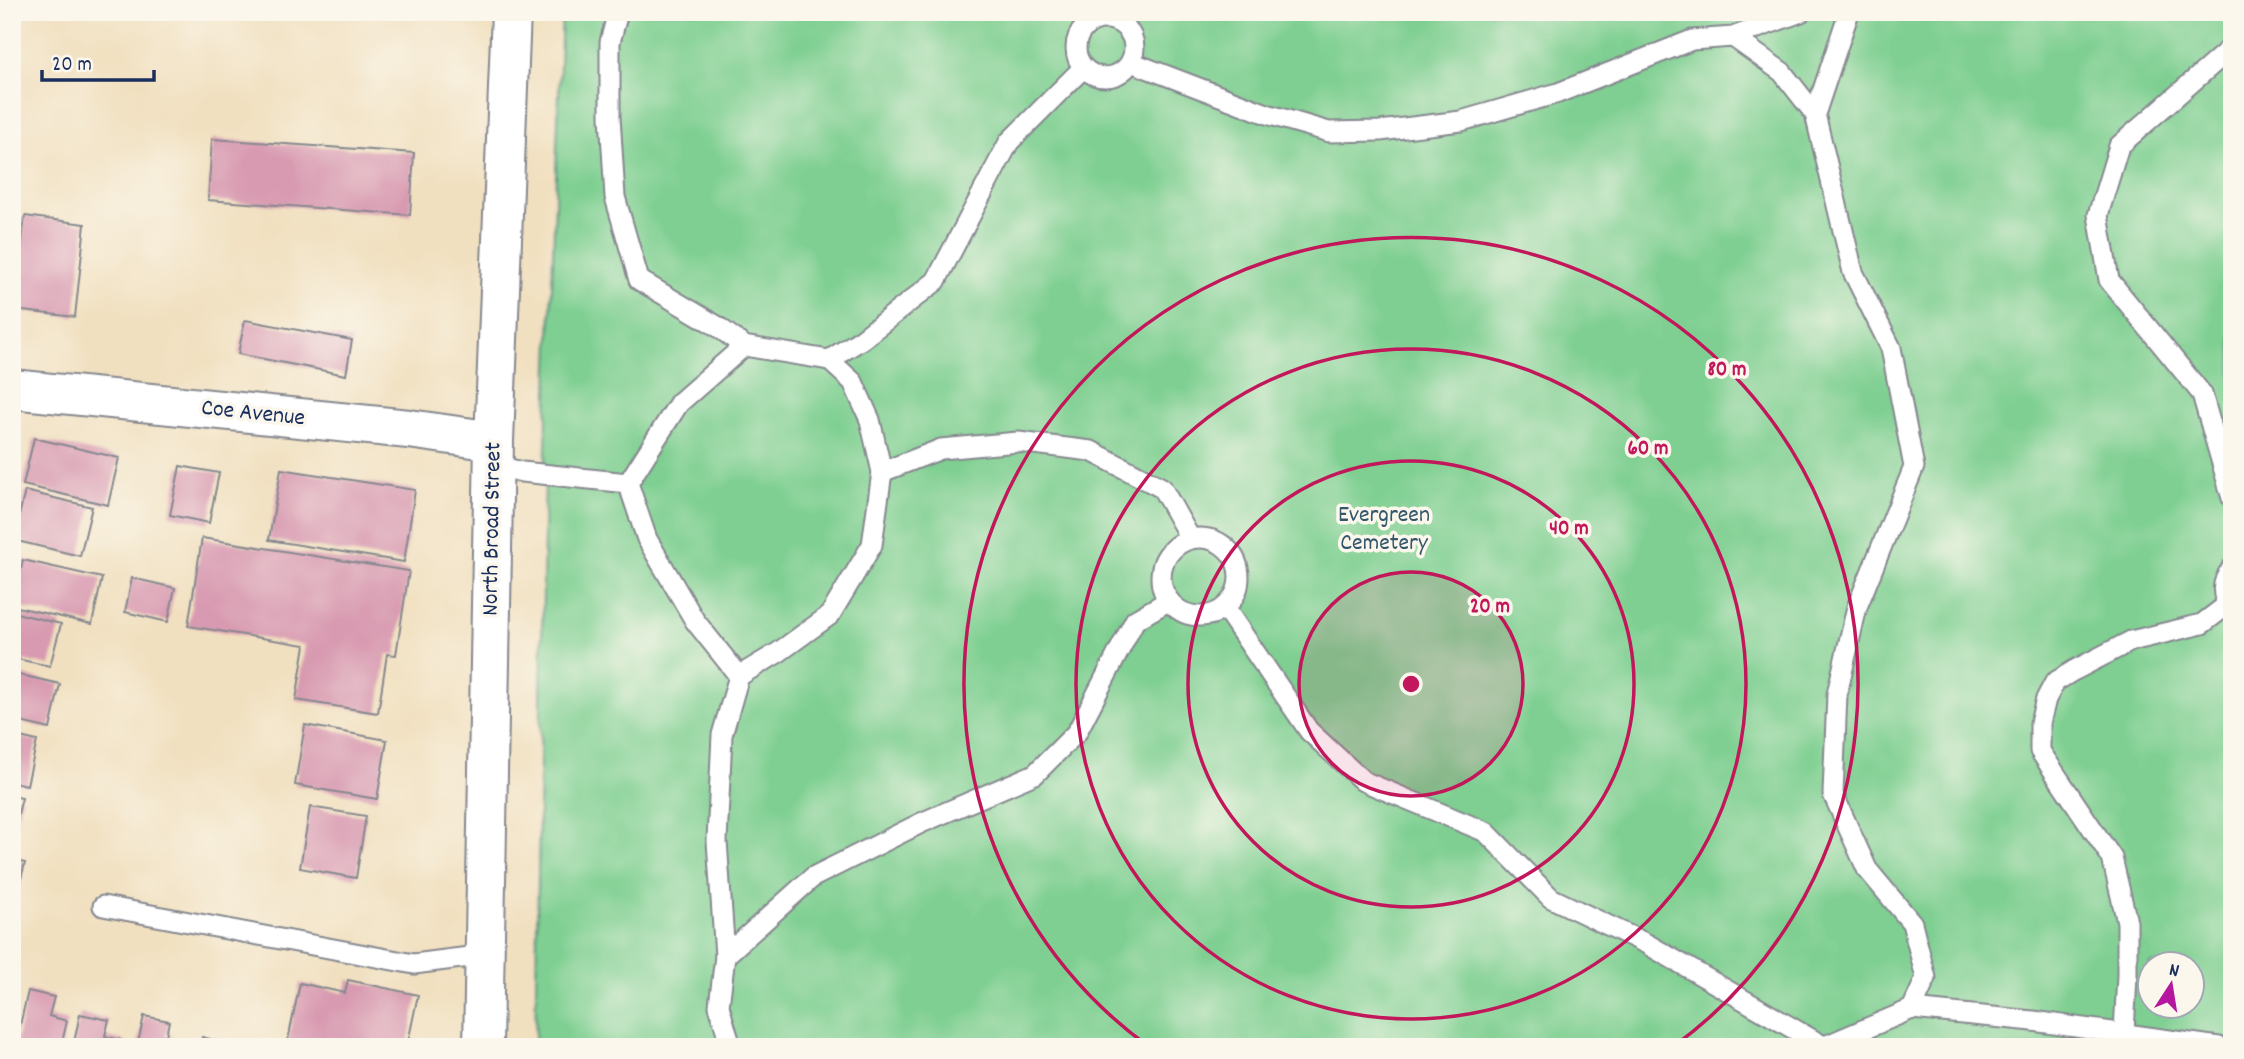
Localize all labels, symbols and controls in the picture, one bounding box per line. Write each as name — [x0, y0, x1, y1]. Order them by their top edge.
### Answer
scale bar — [42, 38, 154, 82]
text: 20 m — [52, 51, 92, 81]
text: 80 m — [1707, 356, 1747, 386]
street label: Coe Avenue — [199, 392, 307, 436]
text: 60 m — [1628, 435, 1668, 465]
street label: North Broad Street — [474, 442, 512, 616]
park label: Evergreen Cemetery — [1338, 499, 1430, 561]
text: 40 m — [1549, 515, 1589, 545]
text: 20 m — [1470, 593, 1510, 623]
centre of rings — [1399, 672, 1423, 696]
north arrow — [2136, 950, 2206, 1020]
text: N — [2166, 958, 2181, 986]

